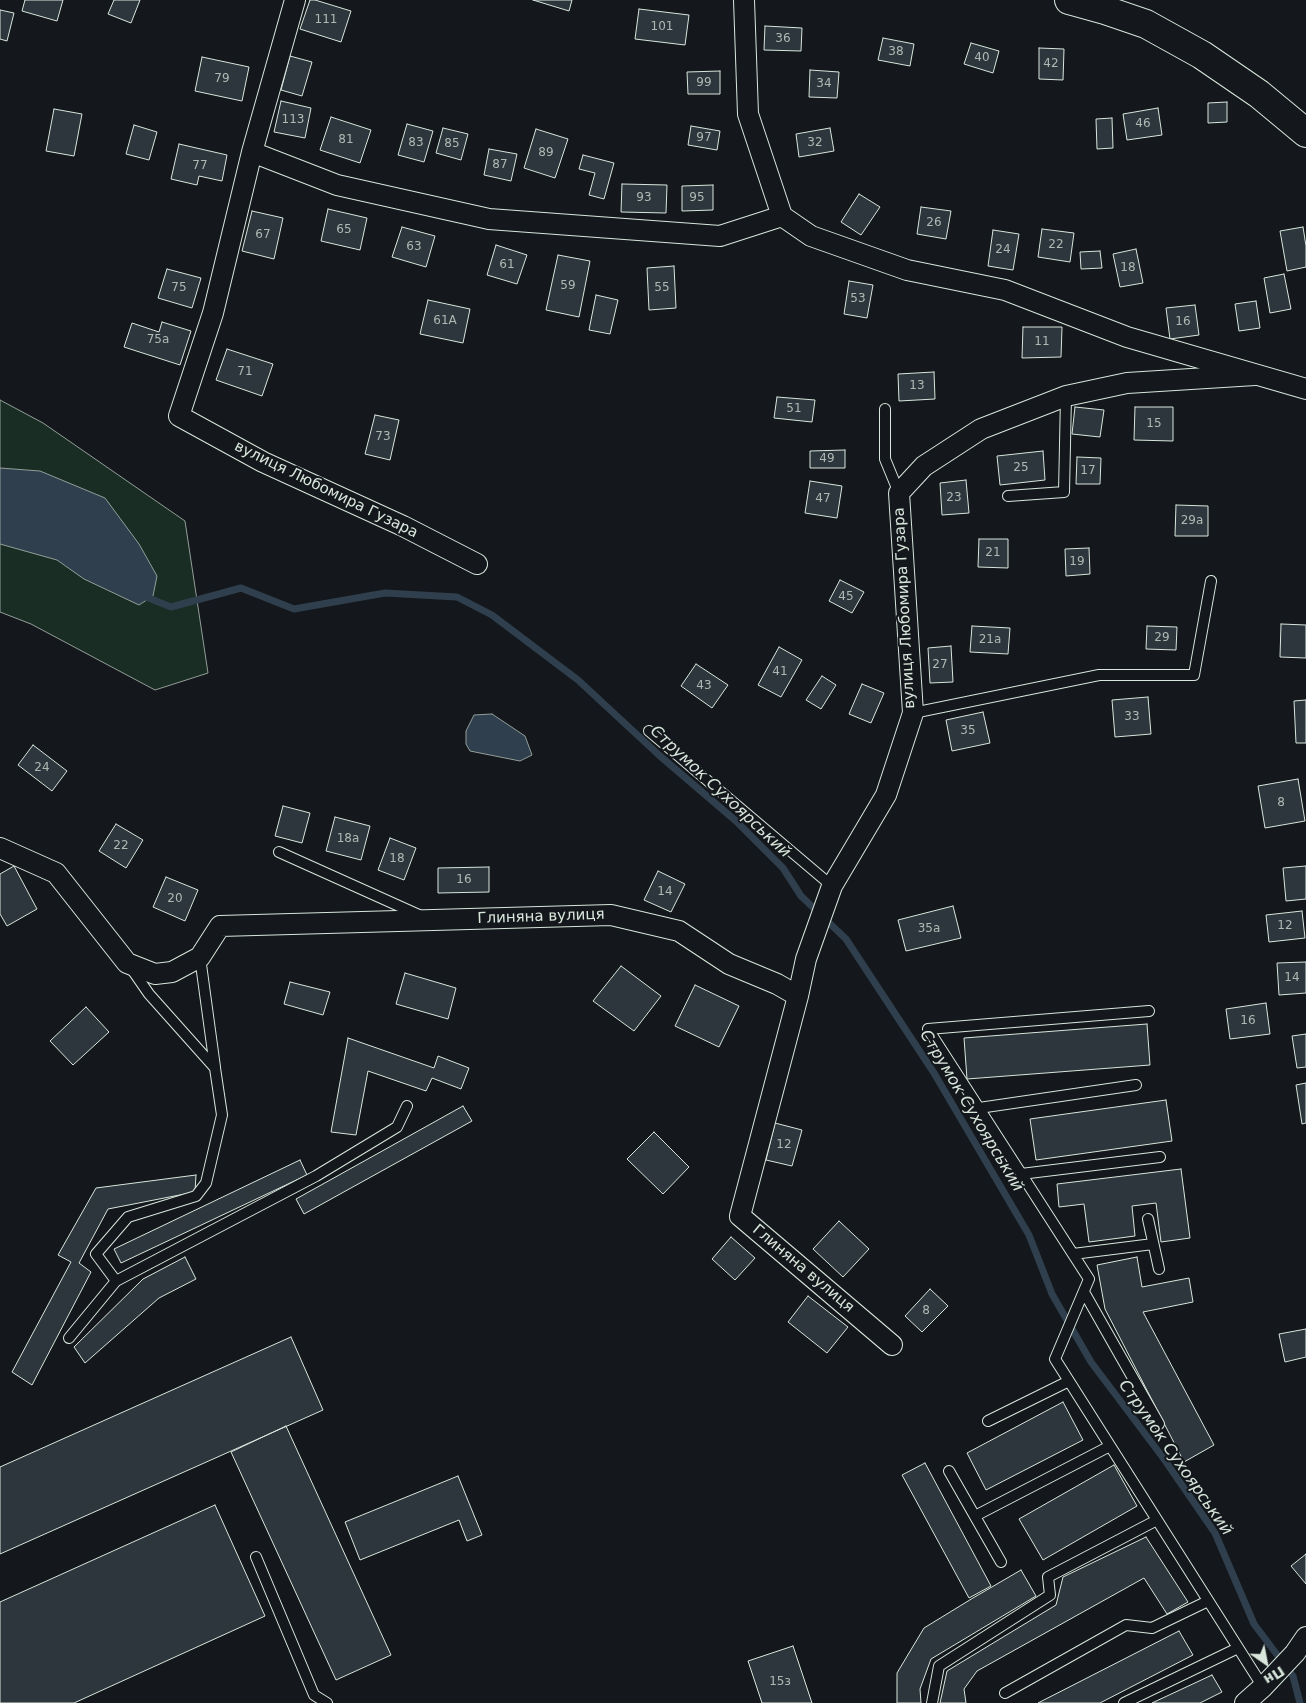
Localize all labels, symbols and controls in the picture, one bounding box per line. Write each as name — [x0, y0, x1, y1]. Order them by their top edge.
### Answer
house number: 111 — [315, 13, 337, 27]
house number: 101 — [651, 20, 673, 34]
house number: 36 — [775, 32, 791, 46]
house number: 38 — [888, 45, 904, 59]
house number: 40 — [974, 51, 990, 65]
house number: 42 — [1043, 57, 1059, 71]
house number: 79 — [214, 72, 230, 86]
house number: 99 — [696, 76, 712, 90]
house number: 34 — [816, 77, 832, 91]
house number: 113 — [282, 113, 304, 127]
house number: 46 — [1135, 117, 1151, 131]
house number: 97 — [696, 131, 712, 145]
house number: 81 — [338, 133, 354, 147]
house number: 83 — [408, 136, 424, 150]
house number: 32 — [807, 136, 823, 150]
house number: 85 — [444, 137, 460, 151]
house number: 89 — [538, 146, 554, 160]
house number: 87 — [492, 158, 508, 172]
house number: 77 — [192, 159, 208, 173]
house number: 93 — [636, 191, 652, 205]
house number: 95 — [689, 191, 705, 205]
house number: 26 — [926, 216, 942, 230]
house number: 65 — [336, 223, 352, 237]
house number: 67 — [255, 228, 271, 242]
house number: 22 — [1048, 238, 1064, 252]
house number: 63 — [406, 240, 422, 254]
house number: 24 — [995, 243, 1011, 257]
house number: 61 — [499, 258, 515, 272]
house number: 18 — [1120, 261, 1136, 275]
house number: 59 — [560, 279, 576, 293]
house number: 75 — [171, 281, 187, 295]
house number: 55 — [654, 281, 670, 295]
house number: 53 — [850, 292, 866, 306]
house number: 61А — [433, 314, 457, 328]
house number: 16 — [1175, 315, 1191, 329]
house number: 75а — [147, 333, 169, 347]
house number: 11 — [1034, 335, 1050, 349]
house number: 71 — [237, 365, 253, 379]
house number: 13 — [909, 379, 925, 393]
house number: 51 — [786, 402, 802, 416]
house number: 15 — [1146, 417, 1162, 431]
house number: 73 — [375, 430, 391, 444]
street label: вулиця Любомира Гузара — [231, 438, 421, 542]
house number: 49 — [819, 452, 835, 466]
house number: 25 — [1013, 461, 1029, 475]
house number: 17 — [1080, 464, 1096, 478]
house number: 23 — [946, 491, 962, 505]
house number: 47 — [815, 492, 831, 506]
street label: вулиця Любомира Гузара — [891, 507, 919, 709]
house number: 29а — [1181, 514, 1203, 528]
house number: 21 — [985, 546, 1001, 560]
house number: 19 — [1069, 555, 1085, 569]
house number: 45 — [838, 590, 854, 604]
house number: 29 — [1154, 631, 1170, 645]
house number: 21а — [979, 633, 1001, 647]
house number: 27 — [932, 658, 948, 672]
house number: 41 — [772, 665, 788, 679]
house number: 43 — [696, 679, 712, 693]
house number: 33 — [1124, 710, 1140, 724]
water label: Струмок Сухоярський — [646, 722, 794, 862]
house number: 35 — [960, 724, 976, 738]
house number: 24 — [34, 761, 50, 775]
house number: 8 — [1277, 796, 1285, 810]
house number: 18а — [337, 832, 359, 846]
house number: 22 — [113, 839, 129, 853]
house number: 18 — [389, 852, 405, 866]
house number: 16 — [456, 873, 472, 887]
house number: 14 — [657, 885, 673, 899]
house number: 20 — [167, 892, 183, 906]
street label: Глиняна вулиця — [477, 906, 605, 928]
house number: 12 — [1277, 919, 1293, 933]
house number: 35а — [918, 922, 940, 936]
house number: 14 — [1284, 971, 1300, 985]
house number: 16 — [1240, 1014, 1256, 1028]
water label: Струмок Сухоярський — [915, 1027, 1027, 1195]
house number: 12 — [776, 1138, 792, 1152]
street label: Глиняна вулиця — [748, 1221, 858, 1317]
house number: 8 — [922, 1304, 930, 1318]
water label: Струмок Сухоярський — [1114, 1377, 1236, 1539]
north arrow — [1241, 1638, 1291, 1688]
text: Пн — [1261, 1663, 1288, 1688]
house number: 15з — [769, 1675, 791, 1689]

